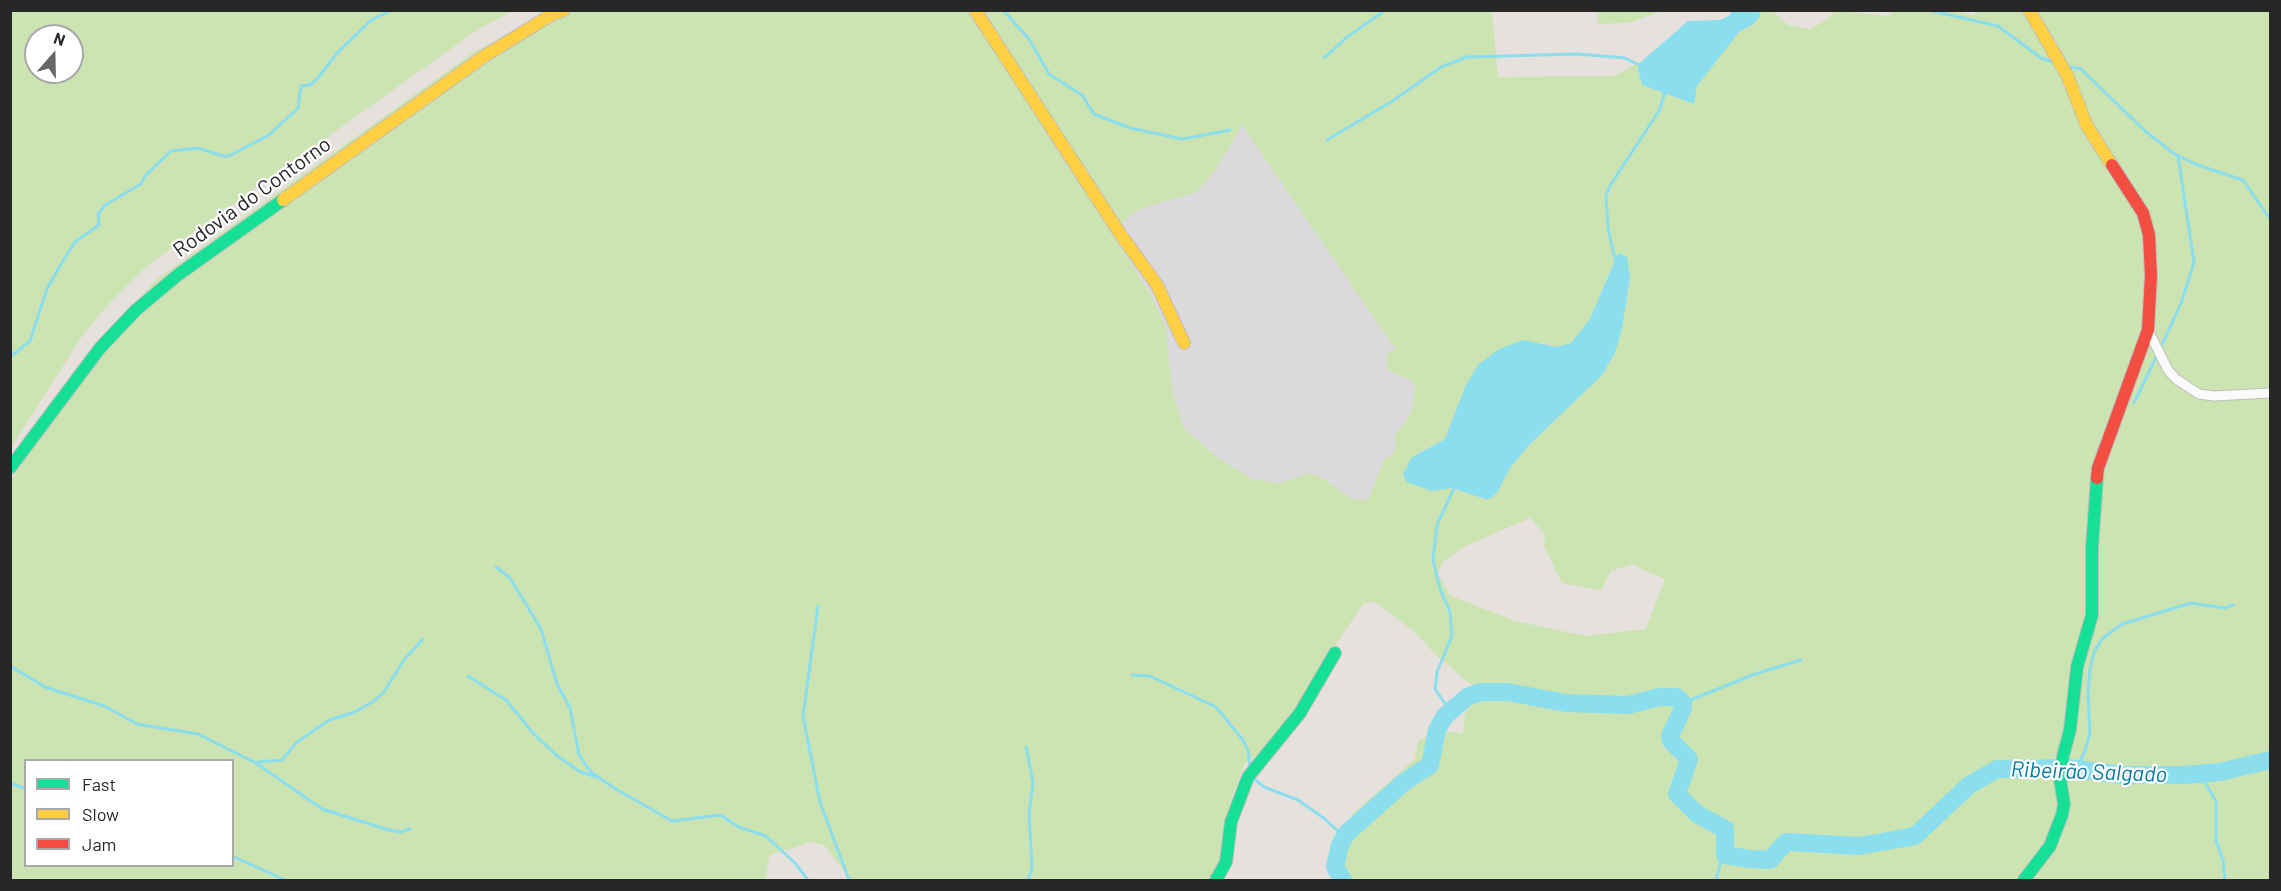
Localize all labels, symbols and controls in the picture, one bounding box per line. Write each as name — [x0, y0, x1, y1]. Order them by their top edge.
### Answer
north arrow — [24, 24, 84, 84]
text: N — [51, 28, 68, 49]
street label: Rodovia do Contorno — [168, 131, 336, 263]
water label: Ribeirão Salgado — [2010, 756, 2168, 788]
legend — [24, 759, 234, 867]
text: Fast — [82, 773, 116, 795]
text: Slow — [82, 803, 119, 825]
text: Jam — [82, 833, 116, 855]

